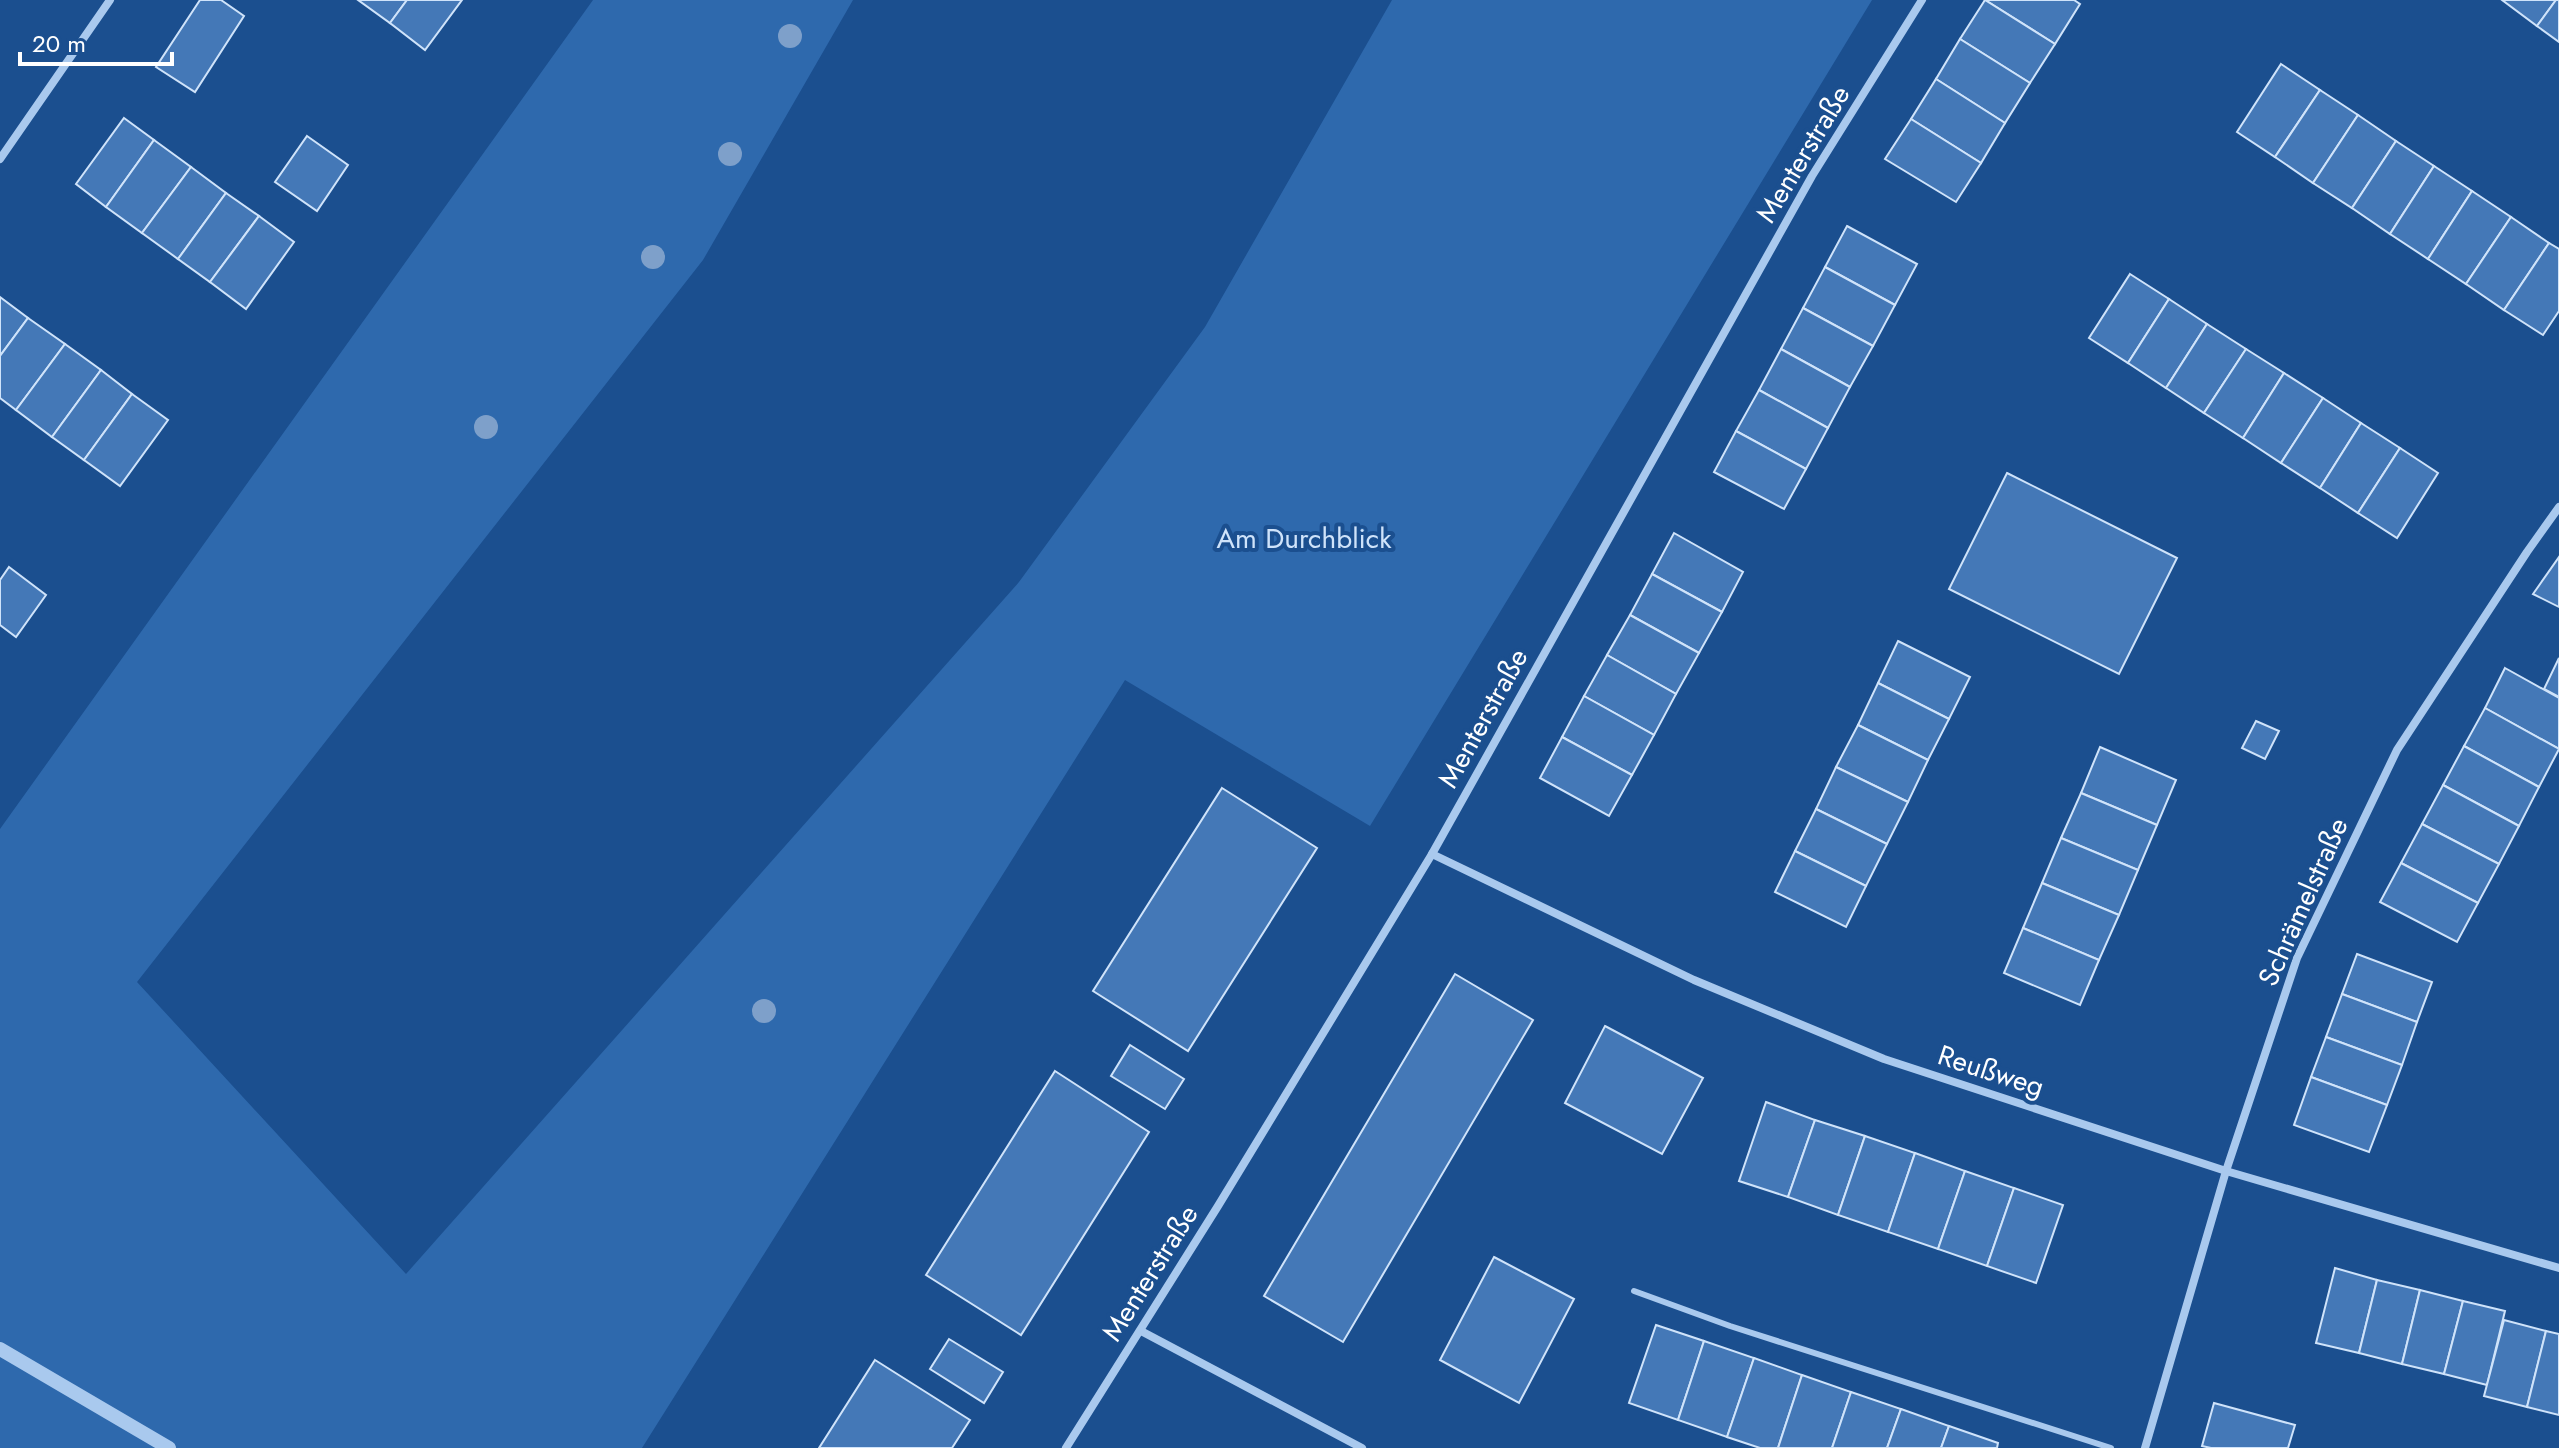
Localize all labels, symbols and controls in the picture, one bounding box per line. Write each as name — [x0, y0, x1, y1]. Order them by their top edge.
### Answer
scale bar — [20, 16, 172, 66]
text: 20 m — [32, 26, 86, 61]
street label: Menterstraße — [1746, 77, 1860, 231]
park label: Am Durchblick — [1216, 518, 1392, 559]
street label: Menterstraße — [1428, 641, 1538, 795]
street label: Schrämelstraße — [2248, 811, 2358, 993]
street label: Reußweg — [1933, 1035, 2049, 1107]
street label: Menterstraße — [1092, 1197, 1208, 1349]

